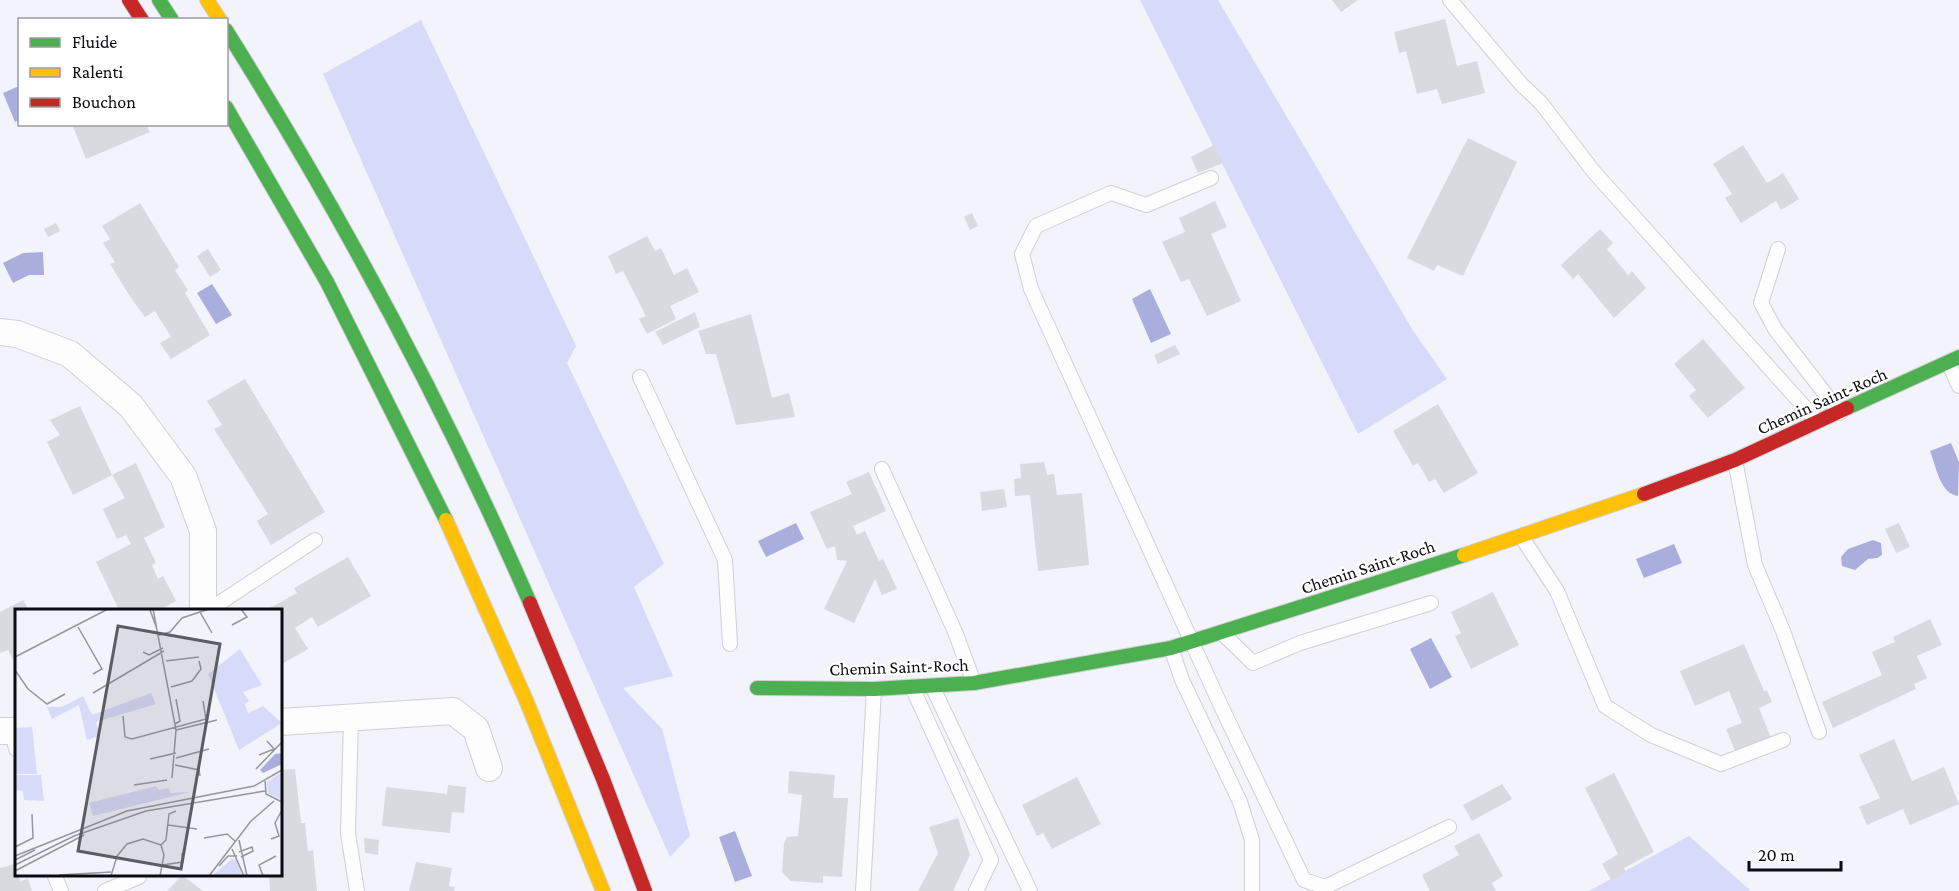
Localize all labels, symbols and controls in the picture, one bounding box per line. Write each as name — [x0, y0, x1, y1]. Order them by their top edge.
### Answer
legend — [18, 18, 228, 126]
text: Fluide — [72, 32, 117, 52]
text: Ralenti — [72, 62, 123, 82]
text: Bouchon — [72, 92, 136, 112]
street label: Chemin Saint-Roch — [1754, 363, 1890, 439]
street label: Chemin Saint-Roch — [1298, 536, 1438, 598]
inset map — [15, 609, 282, 876]
street label: Chemin Saint-Roch — [829, 655, 969, 679]
scale bar — [1749, 834, 1840, 872]
text: 20 m — [1758, 845, 1795, 865]

